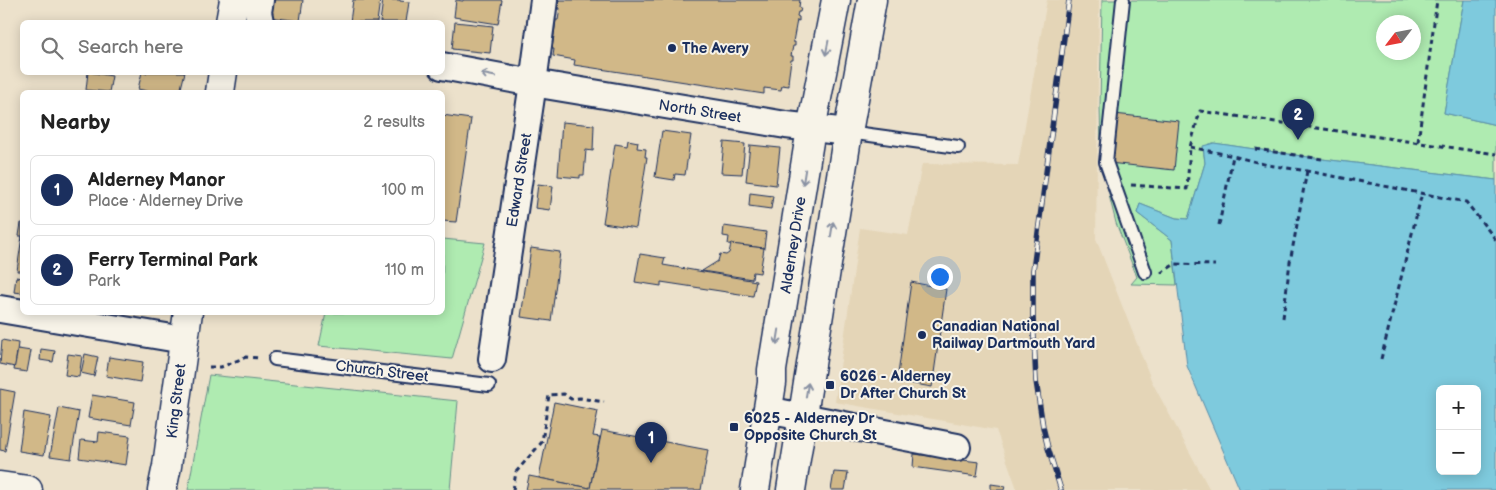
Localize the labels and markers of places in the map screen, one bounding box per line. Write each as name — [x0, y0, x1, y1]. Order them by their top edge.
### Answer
place label: The Avery — [682, 39, 749, 58]
marker: The Avery — [666, 42, 678, 54]
pin: 2 — [1282, 99, 1314, 140]
place label: Canadian National Railway Dartmouth Yard — [932, 317, 1095, 353]
marker: Canadian National Railway Dartmouth Yard — [916, 329, 928, 341]
place label: 6026 - Alderney Dr After Church St — [840, 367, 966, 403]
marker: 6026 - Alderney Dr After Church St — [824, 379, 836, 391]
place label: 6025 - Alderney Dr Opposite Church St — [744, 409, 877, 445]
marker: 6025 - Alderney Dr Opposite Church St — [728, 421, 740, 433]
pin: 1 — [635, 422, 667, 463]

